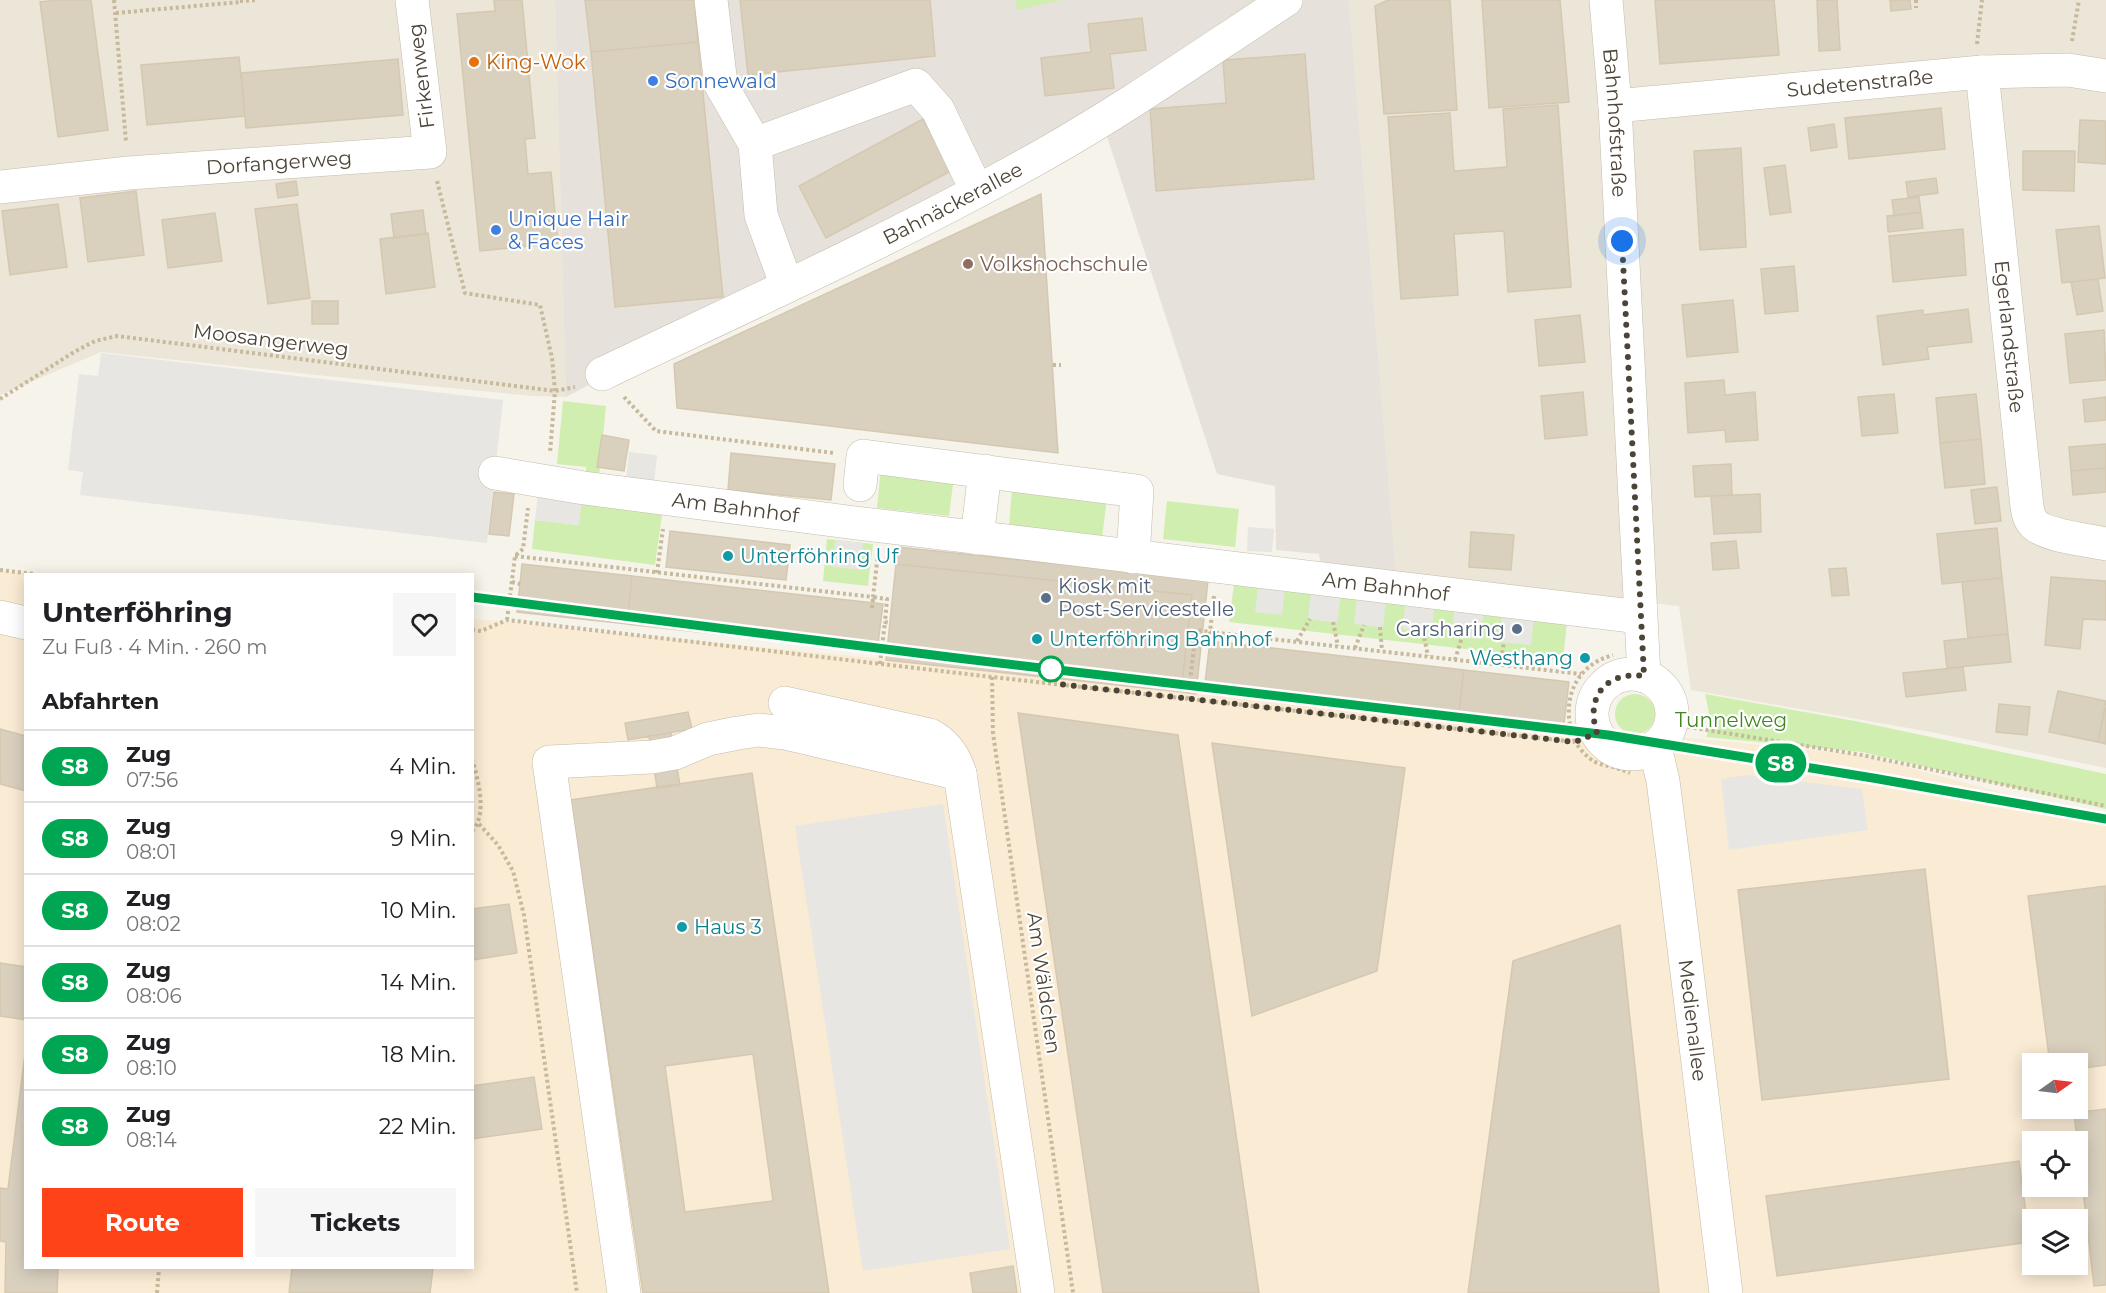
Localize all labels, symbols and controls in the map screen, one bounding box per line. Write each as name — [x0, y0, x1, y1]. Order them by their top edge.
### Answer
street label: Firkenweg — [403, 22, 439, 130]
street label: Bahnhofstraße — [1598, 47, 1632, 198]
place label: King-Wok — [486, 50, 586, 74]
marker: King-Wok — [467, 55, 481, 69]
street label: Sudetenstraße — [1786, 65, 1934, 102]
place label: Sonnewald — [665, 69, 777, 93]
marker: Sonnewald — [646, 74, 660, 88]
street label: Dorfangerweg — [205, 145, 353, 180]
street label: Bahnäckerallee — [879, 157, 1027, 250]
place label: Unique Hair & Faces — [508, 207, 629, 254]
marker: Unique Hair & Faces — [489, 223, 503, 237]
your location — [1607, 226, 1637, 256]
place label: Volkshochschule — [980, 252, 1148, 276]
marker: Volkshochschule — [961, 257, 975, 271]
street label: Egerlandstraße — [1990, 259, 2029, 414]
street label: Moosangerweg — [192, 319, 350, 361]
street label: Am Bahnhof — [671, 487, 802, 528]
place label: Unterföhring Uf — [740, 544, 899, 568]
marker: Unterföhring Uf — [721, 549, 735, 563]
street label: Am Bahnhof — [1321, 567, 1452, 606]
place label: Kiosk mit Post-Servicestelle — [1058, 574, 1234, 621]
marker: Kiosk mit Post-Servicestelle — [1039, 591, 1053, 605]
button: heart — [393, 593, 456, 656]
text: Unterföhring — [42, 595, 233, 629]
place label: Carsharing — [1396, 617, 1505, 641]
marker: Carsharing — [1510, 622, 1524, 636]
place label: Unterföhring Bahnhof — [1049, 627, 1273, 651]
marker: Unterföhring Bahnhof — [1030, 632, 1044, 646]
text: Zu Fuß · 4 Min. · 260 m — [42, 635, 268, 659]
place label: Westhang — [1469, 646, 1573, 670]
marker: Westhang — [1578, 651, 1592, 665]
unlabelled marker — [1038, 656, 1064, 682]
text: Abfahrten — [42, 688, 159, 715]
park label: Tunnelweg — [1675, 708, 1787, 732]
text: Zug — [126, 741, 171, 768]
line badge: S8 — [1754, 744, 1808, 783]
text: S8 — [1767, 751, 1795, 776]
text: 4 Min. — [389, 753, 456, 780]
text: S8 — [61, 754, 89, 779]
text: 07:56 — [126, 768, 178, 792]
text: Zug — [126, 813, 171, 840]
text: 9 Min. — [390, 825, 456, 852]
text: S8 — [61, 826, 89, 851]
text: 08:01 — [126, 840, 177, 864]
text: Zug — [126, 885, 171, 912]
text: 10 Min. — [381, 897, 456, 924]
text: S8 — [61, 898, 89, 923]
street label: Am Wäldchen — [1022, 911, 1066, 1055]
text: 08:02 — [126, 912, 181, 936]
place label: Haus 3 — [694, 915, 762, 939]
marker: Haus 3 — [675, 920, 689, 934]
text: Zug — [126, 957, 171, 984]
street label: Medienallee — [1673, 958, 1712, 1083]
text: 14 Min. — [381, 969, 456, 996]
text: S8 — [61, 970, 89, 995]
text: 08:06 — [126, 984, 182, 1008]
text: Zug — [126, 1029, 171, 1056]
text: 18 Min. — [382, 1041, 456, 1068]
text: S8 — [61, 1042, 89, 1067]
north arrow — [2022, 1053, 2088, 1119]
map controls — [2022, 1053, 2088, 1275]
text: 08:10 — [126, 1056, 177, 1080]
text: Zug — [126, 1101, 171, 1128]
text: 22 Min. — [379, 1113, 456, 1140]
text: S8 — [61, 1114, 89, 1139]
text: 08:14 — [126, 1128, 177, 1152]
button: locate — [2022, 1131, 2088, 1197]
button: Route — [42, 1188, 243, 1257]
button: Tickets — [255, 1188, 456, 1257]
button: layers — [2022, 1209, 2088, 1275]

